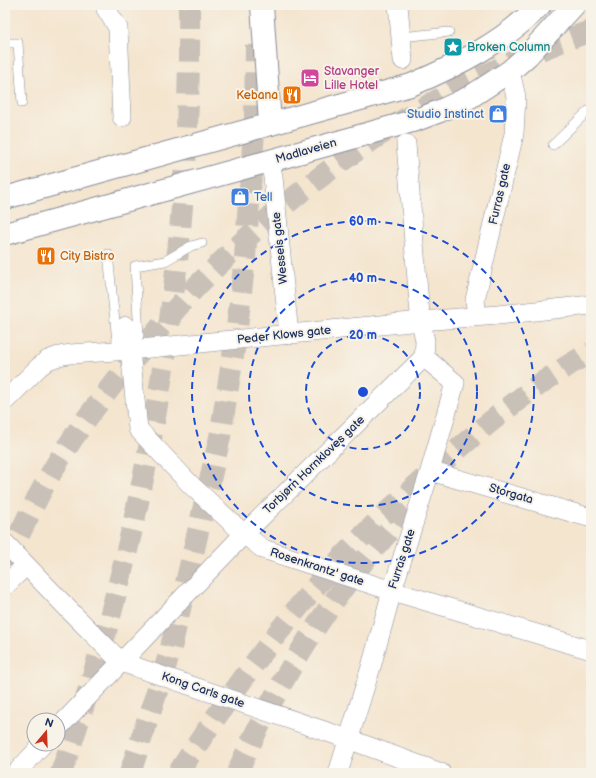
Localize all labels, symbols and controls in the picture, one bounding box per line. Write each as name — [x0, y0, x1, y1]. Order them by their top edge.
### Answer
place icon: Broken Column — [442, 36, 464, 58]
place label: Broken Column — [467, 40, 551, 55]
place label: Stavanger Lille Hotel — [324, 64, 380, 93]
hotel icon: Stavanger Lille Hotel — [299, 67, 321, 89]
restaurant icon: Kebana — [281, 84, 303, 106]
place label: Kebana — [236, 88, 278, 103]
shop icon: Studio Instinct — [487, 103, 509, 125]
place label: Studio Instinct — [407, 107, 484, 122]
street label: Madlaveien — [274, 135, 338, 167]
street label: Furras gate — [486, 162, 514, 226]
shop icon: Tell — [229, 186, 251, 208]
place label: Tell — [254, 190, 272, 205]
street label: Wessels gate — [269, 211, 291, 285]
text: 60 m — [349, 214, 377, 229]
restaurant icon: City Bistro — [35, 245, 57, 267]
place label: City Bistro — [60, 249, 115, 264]
text: 40 m — [349, 271, 377, 286]
street label: Peder Klows gate — [236, 323, 332, 347]
text: 20 m — [349, 328, 377, 343]
centre of rings — [356, 385, 370, 399]
street label: Torbjørn Hornkloves gate — [260, 413, 368, 517]
street label: Storgata — [487, 481, 535, 508]
street label: Furras gate — [385, 527, 419, 591]
street label: Rosenkrantz' gate — [268, 545, 366, 589]
street label: Kong Carls gate — [159, 669, 247, 711]
north arrow — [26, 712, 66, 752]
text: N — [43, 716, 55, 731]

